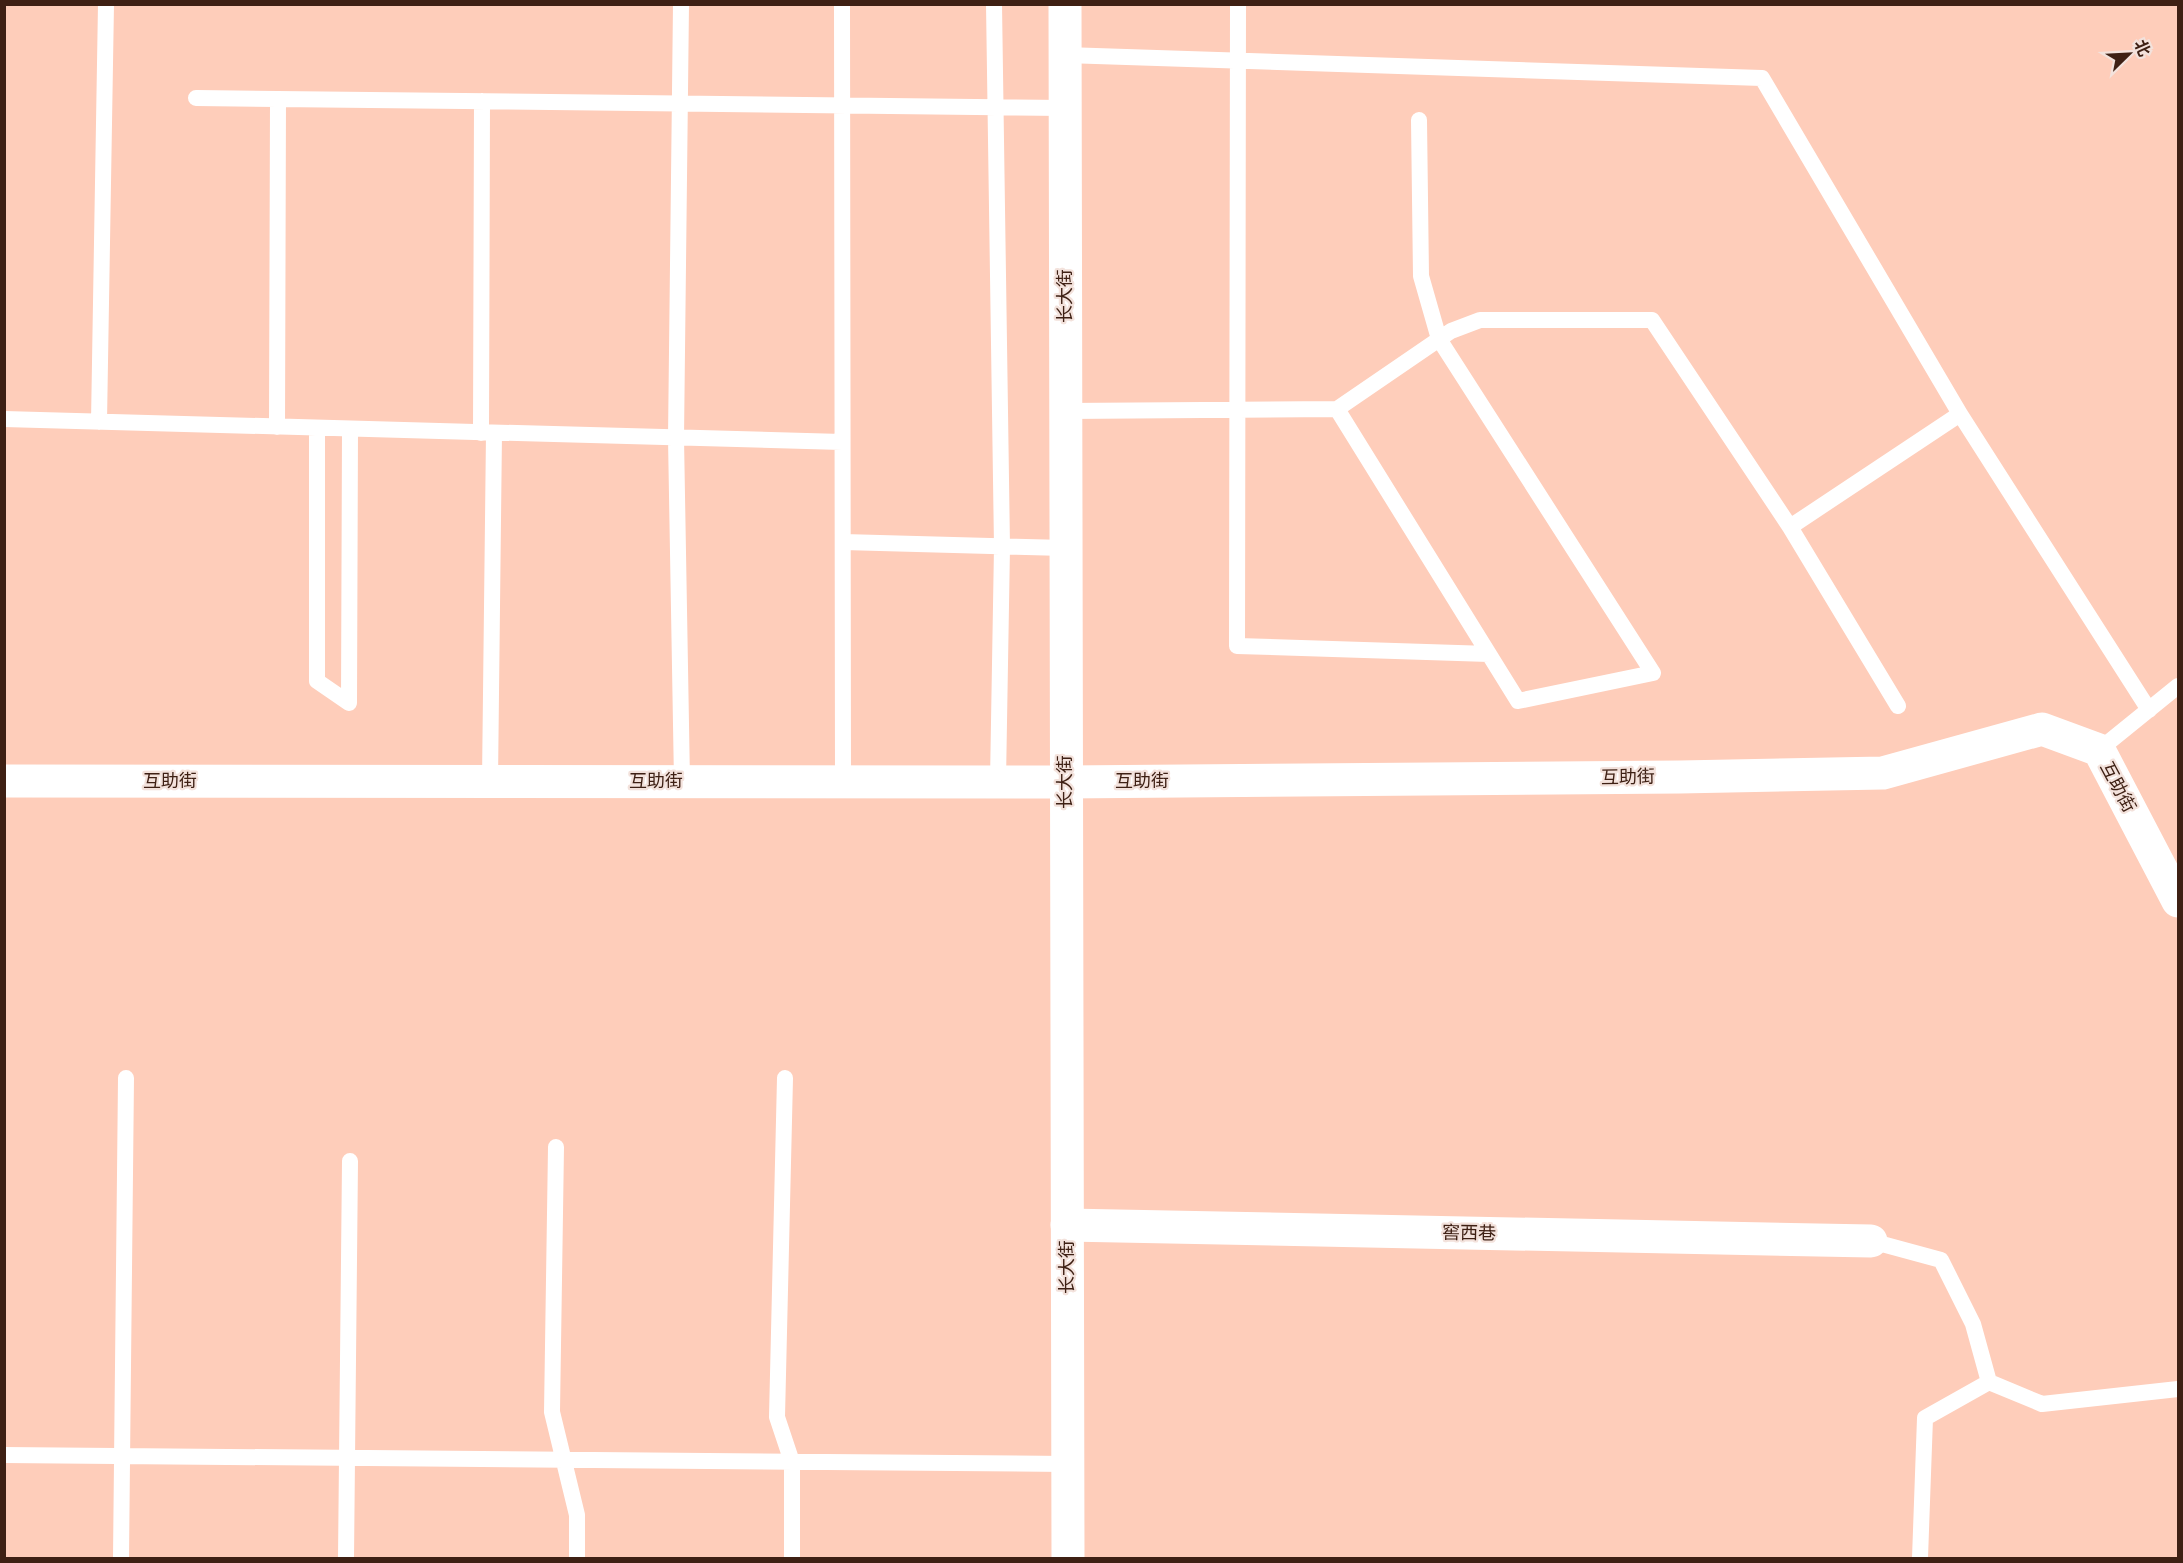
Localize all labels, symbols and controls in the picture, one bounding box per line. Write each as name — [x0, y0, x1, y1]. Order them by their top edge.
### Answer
north arrow — [2099, 24, 2159, 84]
text: 北 — [2130, 37, 2154, 59]
street label: 长大街 — [1054, 269, 1076, 323]
street label: 长大街 — [1054, 755, 1076, 809]
street label: 互助街 — [2096, 758, 2140, 816]
street label: 互助街 — [1601, 766, 1655, 788]
street label: 互助街 — [143, 770, 197, 792]
street label: 互助街 — [629, 770, 683, 792]
street label: 互助街 — [1115, 770, 1169, 792]
street label: 窖西巷 — [1442, 1222, 1496, 1244]
street label: 长大街 — [1056, 1240, 1078, 1294]

